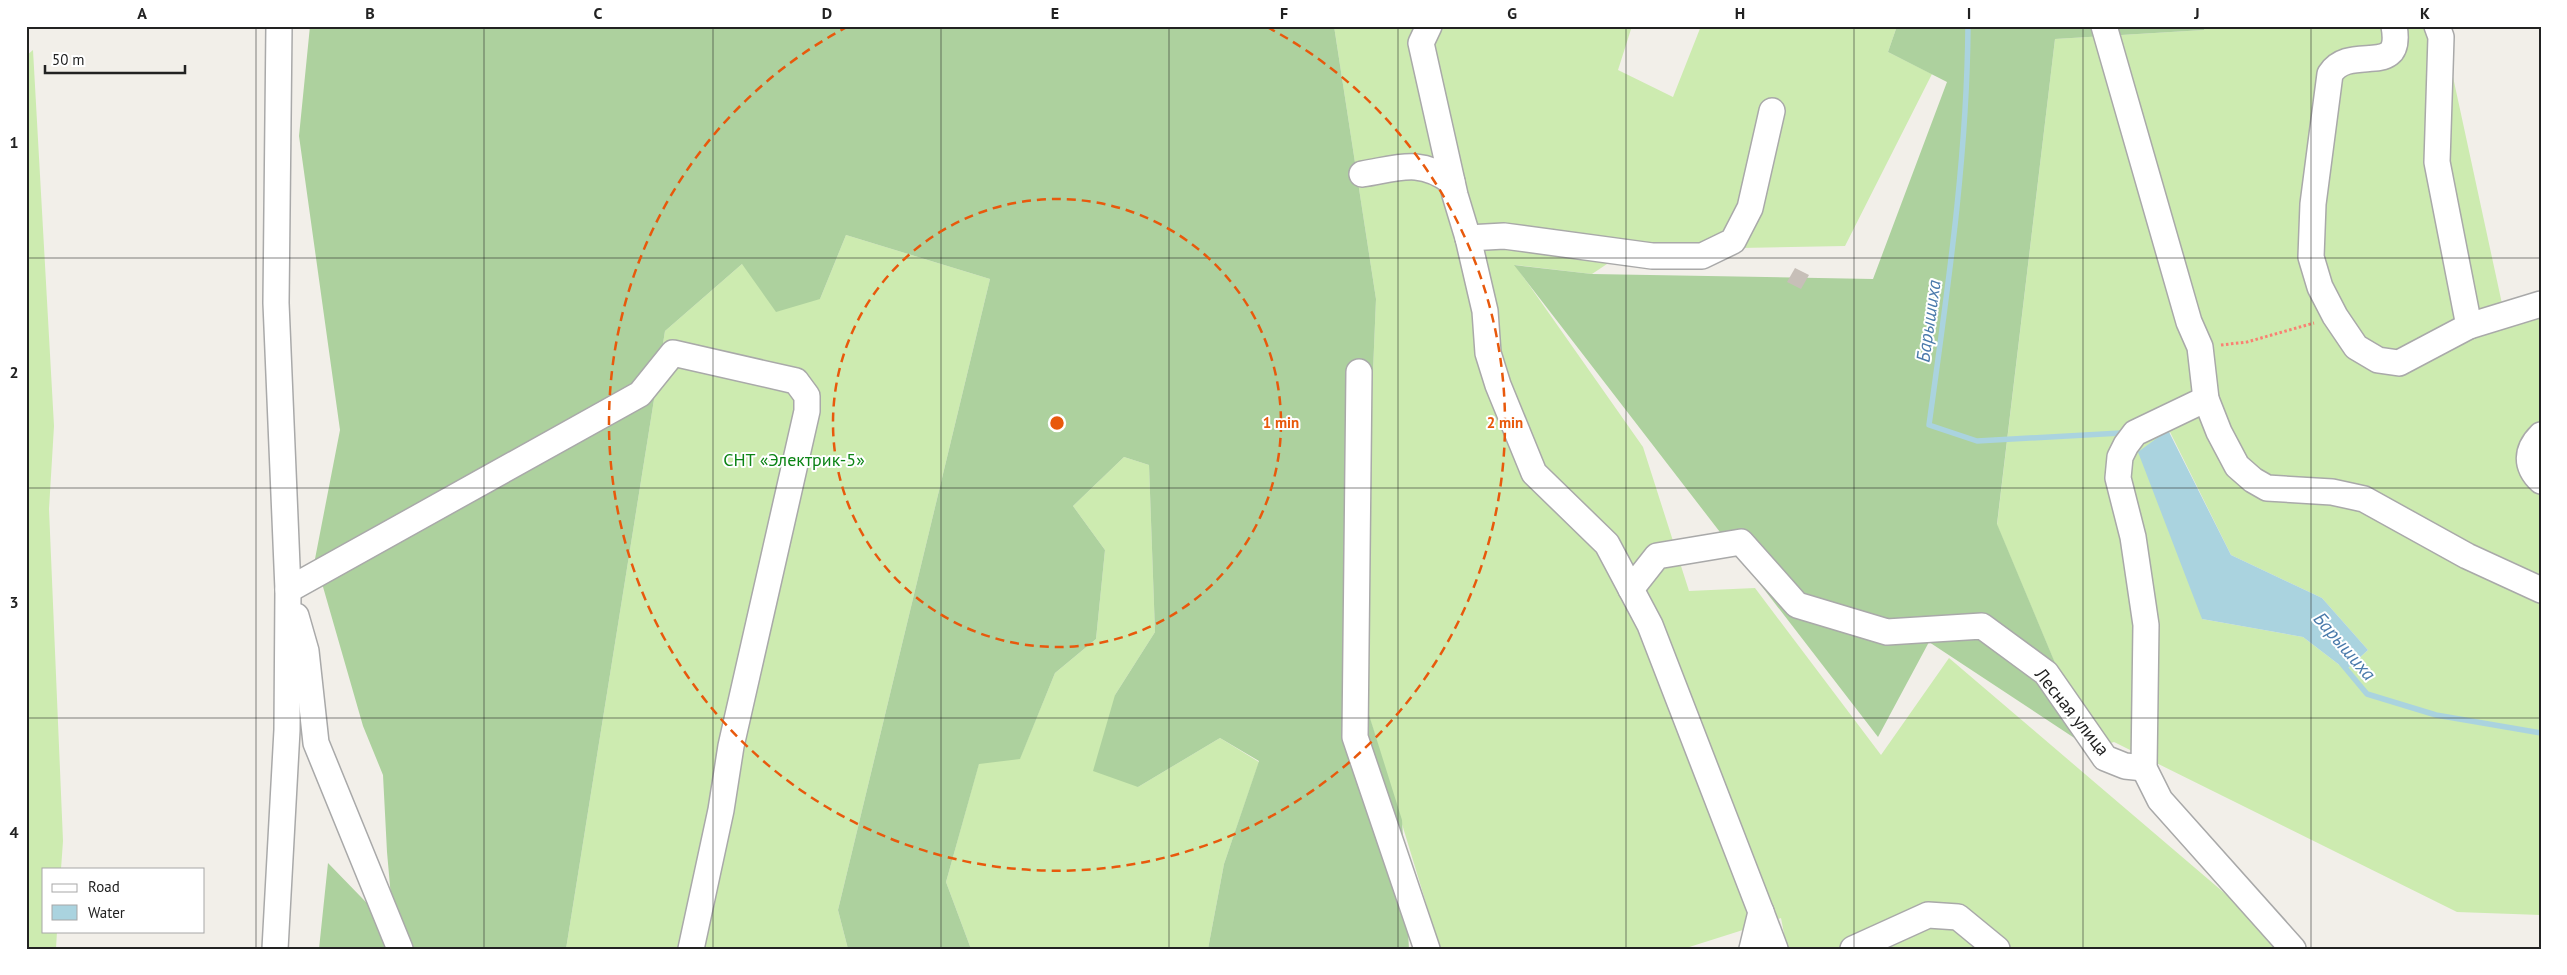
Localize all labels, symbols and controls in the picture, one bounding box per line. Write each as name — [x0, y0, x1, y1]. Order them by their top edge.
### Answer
text: A — [137, 3, 147, 23]
text: B — [365, 3, 375, 23]
text: C — [594, 3, 603, 23]
text: D — [822, 3, 832, 23]
text: E — [1051, 3, 1059, 23]
text: F — [1280, 3, 1288, 23]
text: G — [1507, 3, 1517, 23]
text: H — [1735, 3, 1745, 23]
text: I — [1967, 3, 1971, 23]
text: J — [2193, 3, 2200, 23]
text: K — [2420, 3, 2430, 23]
scale bar — [45, 42, 185, 74]
text: 50 m — [52, 50, 85, 69]
text: 1 — [9, 132, 19, 152]
water label: Барышиха — [1910, 278, 1946, 364]
text: 2 — [9, 362, 19, 382]
text: 1 min — [1263, 413, 1299, 432]
text: 2 min — [1487, 413, 1523, 432]
centre of rings — [1048, 414, 1066, 432]
park label: СНТ «Электрик-5» — [723, 448, 865, 471]
text: 3 — [9, 592, 19, 612]
water label: Барышиха — [2309, 607, 2382, 686]
street label: Лесная улица — [2029, 662, 2115, 760]
text: 4 — [9, 822, 19, 842]
legend — [42, 868, 205, 932]
text: Road — [88, 877, 120, 896]
text: Water — [88, 903, 125, 922]

